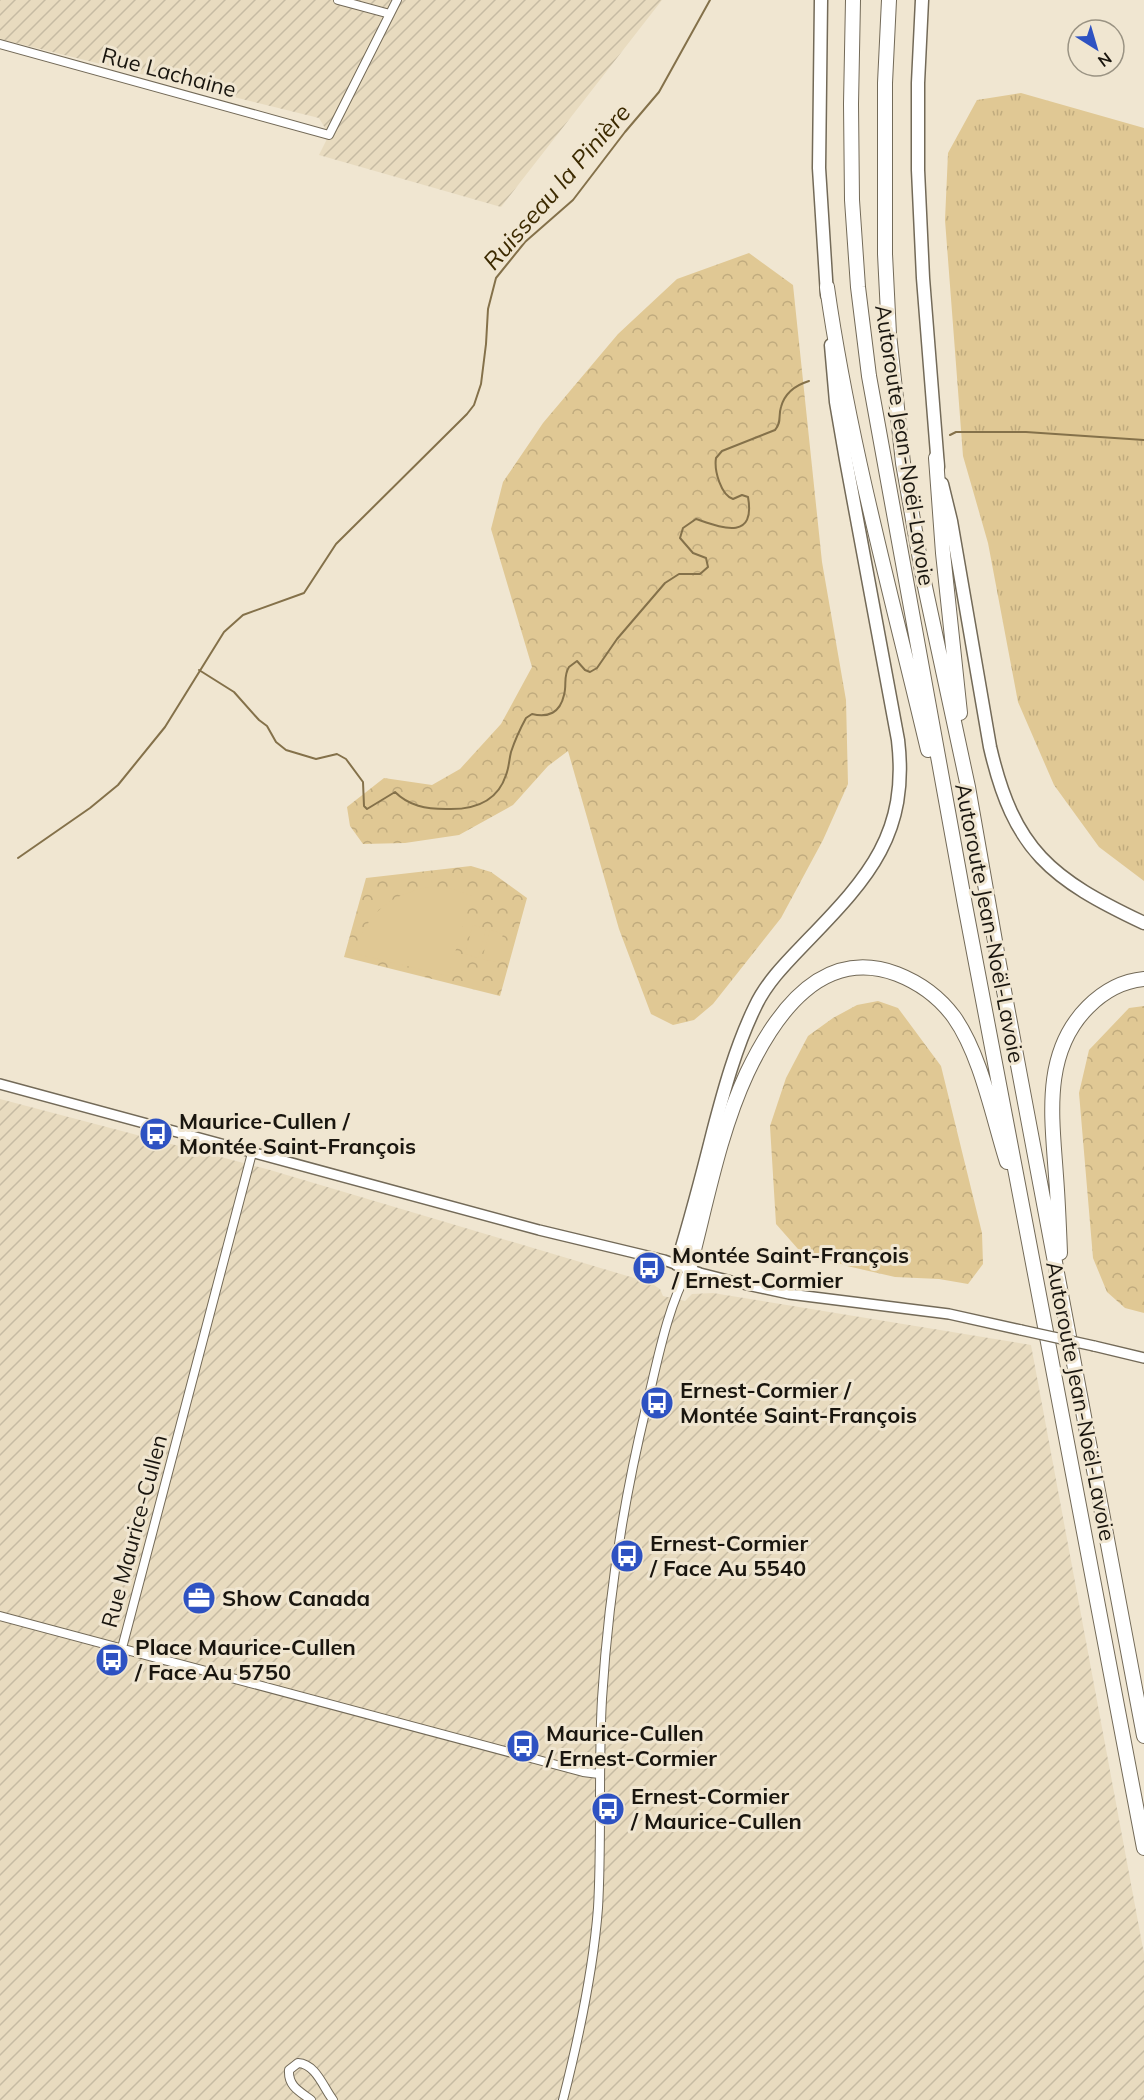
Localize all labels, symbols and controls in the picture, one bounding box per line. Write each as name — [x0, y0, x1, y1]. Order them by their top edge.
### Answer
north arrow — [1066, 18, 1126, 78]
street label: Rue Lachaine — [99, 41, 239, 103]
text: N — [1094, 48, 1116, 72]
water label: Ruisseau la Pinière — [476, 97, 636, 275]
street label: Autoroute Jean-Noël-Lavoie — [869, 302, 941, 588]
street label: Autoroute Jean-Noël-Lavoie — [949, 781, 1031, 1065]
place label: Maurice-Cullen / Montée Saint-François — [179, 1107, 416, 1160]
bus stop icon: Maurice-Cullen / Montée Saint-François — [138, 1116, 174, 1152]
place label: Montée Saint-François / Ernest-Cormier — [671, 1241, 909, 1294]
bus stop icon: Montée Saint-François / Ernest-Cormier — [631, 1250, 667, 1286]
street label: Autoroute Jean-Noël-Lavoie — [1040, 1259, 1122, 1543]
place label: Ernest-Cormier / Montée Saint-François — [680, 1376, 917, 1429]
bus stop icon: Ernest-Cormier / Montée Saint-François — [639, 1385, 675, 1421]
street label: Rue Maurice-Cullen — [95, 1431, 173, 1631]
place label: Ernest-Cormier / Face Au 5540 — [649, 1529, 808, 1582]
bus stop icon: Ernest-Cormier / Face Au 5540 — [609, 1538, 645, 1574]
office icon: Show Canada — [181, 1580, 217, 1616]
place label: Show Canada — [222, 1584, 370, 1612]
place label: Place Maurice-Cullen / Face Au 5750 — [134, 1633, 356, 1686]
bus stop icon: Place Maurice-Cullen / Face Au 5750 — [94, 1642, 130, 1678]
place label: Maurice-Cullen / Ernest-Cormier — [545, 1719, 717, 1772]
bus stop icon: Maurice-Cullen / Ernest-Cormier — [505, 1728, 541, 1764]
place label: Ernest-Cormier / Maurice-Cullen — [630, 1782, 802, 1835]
bus stop icon: Ernest-Cormier / Maurice-Cullen — [590, 1791, 626, 1827]

